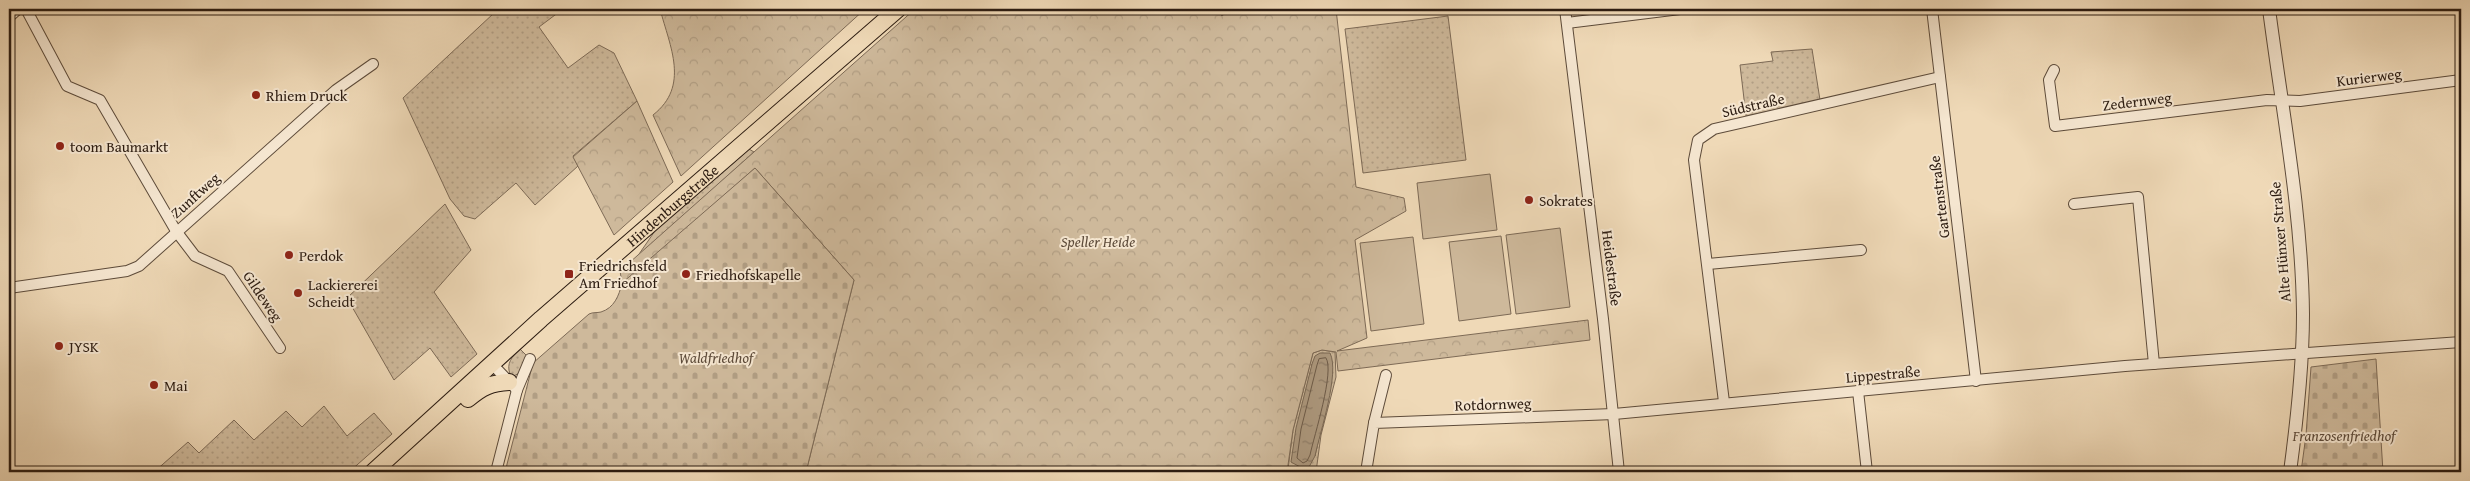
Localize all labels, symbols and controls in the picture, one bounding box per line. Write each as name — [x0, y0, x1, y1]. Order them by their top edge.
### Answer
street label: Kurierweg — [2335, 63, 2403, 91]
place label: Rhiem Druck — [266, 85, 348, 106]
street label: Zedernweg — [2101, 86, 2173, 116]
street label: Südstraße — [1720, 88, 1786, 122]
marker: Rhiem Druck — [250, 89, 262, 101]
place label: toom Baumarkt — [70, 136, 169, 157]
marker: toom Baumarkt — [54, 140, 66, 152]
street label: Gartenstraße — [1924, 154, 1954, 240]
street label: Hindenburgstraße — [622, 159, 723, 251]
street label: Zunftweg — [166, 167, 225, 223]
street label: Alte Hünxer Straße — [2264, 181, 2296, 303]
place label: Sokrates — [1539, 190, 1593, 211]
marker: Sokrates — [1523, 194, 1535, 206]
street label: Heidestraße — [1597, 229, 1627, 307]
park label: Speller Heide — [1061, 231, 1135, 252]
place label: Perdok — [299, 245, 344, 266]
marker: Perdok — [283, 249, 295, 261]
place label: Friedrichsfeld Am Friedhof — [579, 255, 667, 293]
place label: Friedhofskapelle — [696, 264, 801, 285]
street label: Gildeweg — [238, 266, 288, 326]
marker: Friedrichsfeld Am Friedhof — [563, 268, 575, 280]
marker: Friedhofskapelle — [680, 268, 692, 280]
place label: Lackiererei Scheidt — [308, 274, 378, 312]
marker: Lackiererei Scheidt — [292, 287, 304, 299]
place label: JYSK — [67, 336, 99, 357]
marker: JYSK — [53, 340, 65, 352]
park label: Waldfriedhof — [679, 347, 756, 368]
street label: Lippestraße — [1845, 360, 1921, 388]
place label: Mai — [164, 375, 188, 396]
marker: Mai — [148, 379, 160, 391]
street label: Rotdornweg — [1454, 392, 1532, 416]
park label: Franzosenfriedhof — [2292, 425, 2398, 446]

